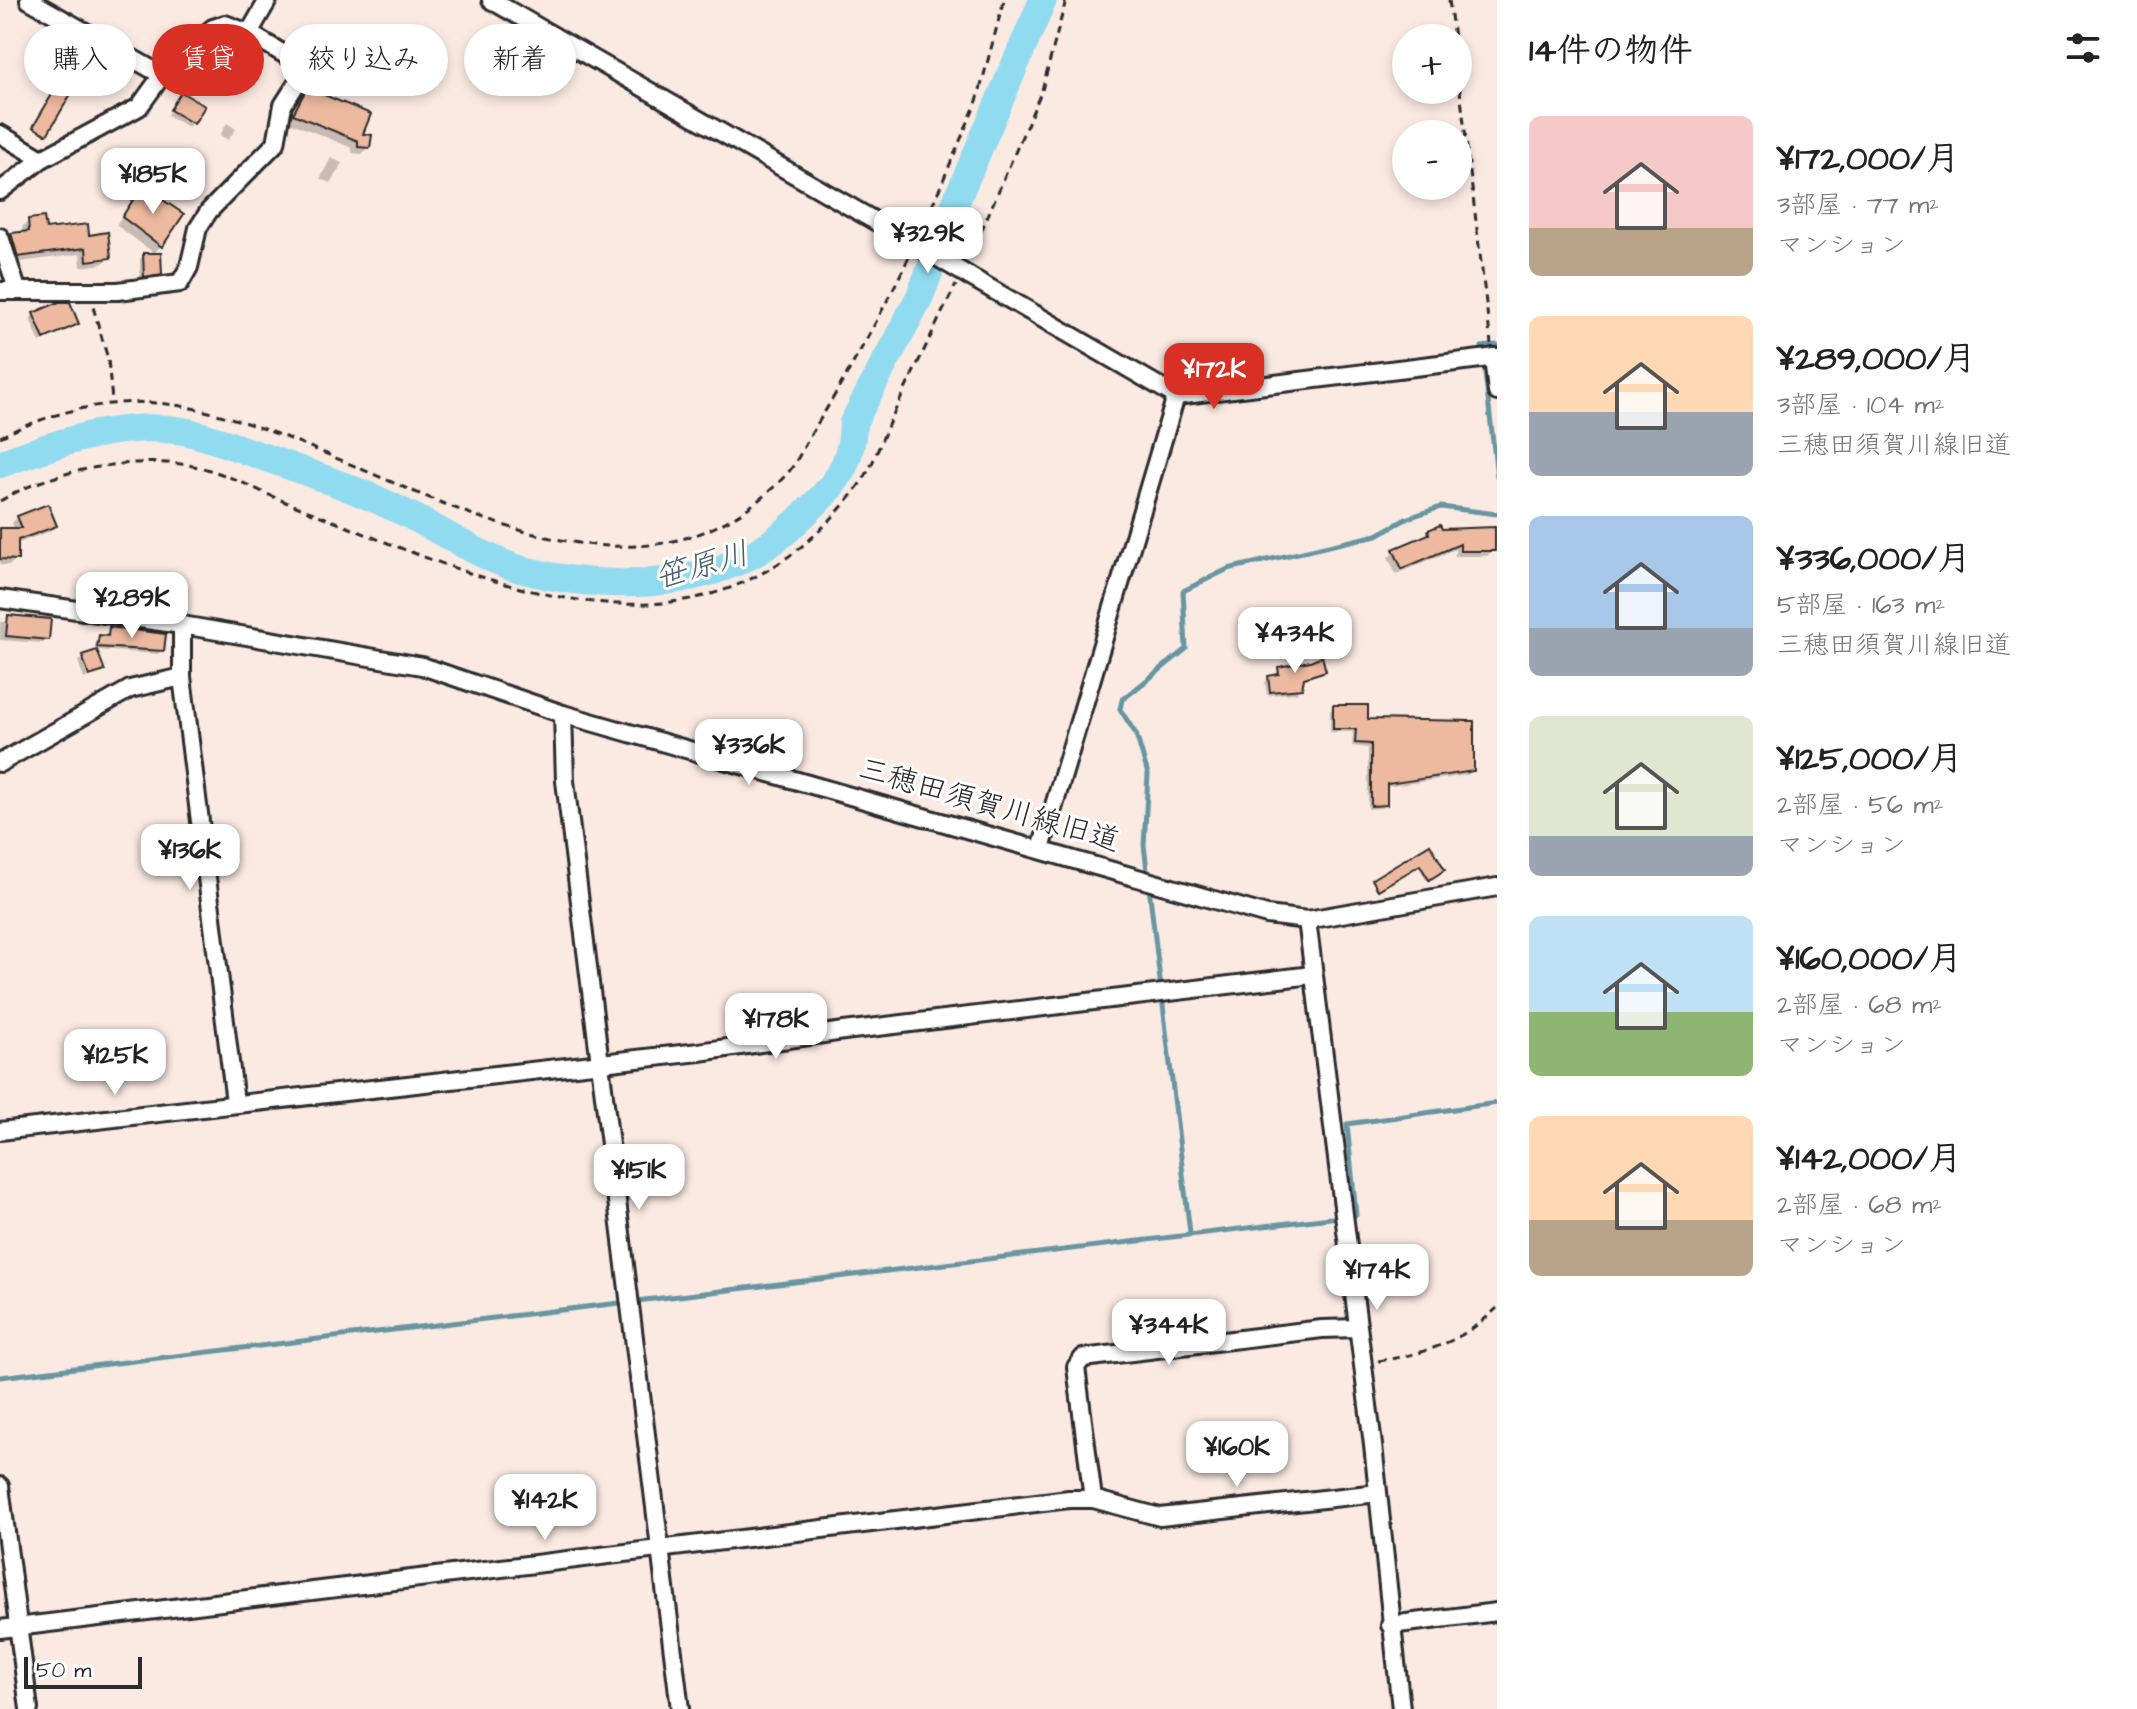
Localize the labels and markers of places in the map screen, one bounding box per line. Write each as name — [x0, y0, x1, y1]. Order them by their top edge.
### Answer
pin: ¥185K — [97, 148, 209, 216]
pin: ¥329K — [872, 207, 984, 275]
pin: ¥172K — [1158, 343, 1270, 411]
pin: ¥289K — [76, 572, 188, 640]
pin: ¥434K — [1239, 607, 1351, 675]
pin: ¥336K — [693, 719, 805, 787]
pin: ¥136K — [134, 824, 246, 892]
pin: ¥178K — [720, 993, 832, 1061]
pin: ¥125K — [59, 1029, 171, 1097]
pin: ¥151K — [583, 1144, 695, 1212]
pin: ¥174K — [1321, 1244, 1433, 1312]
pin: ¥344K — [1113, 1299, 1225, 1367]
pin: ¥160K — [1181, 1421, 1293, 1489]
pin: ¥142K — [489, 1474, 601, 1542]

